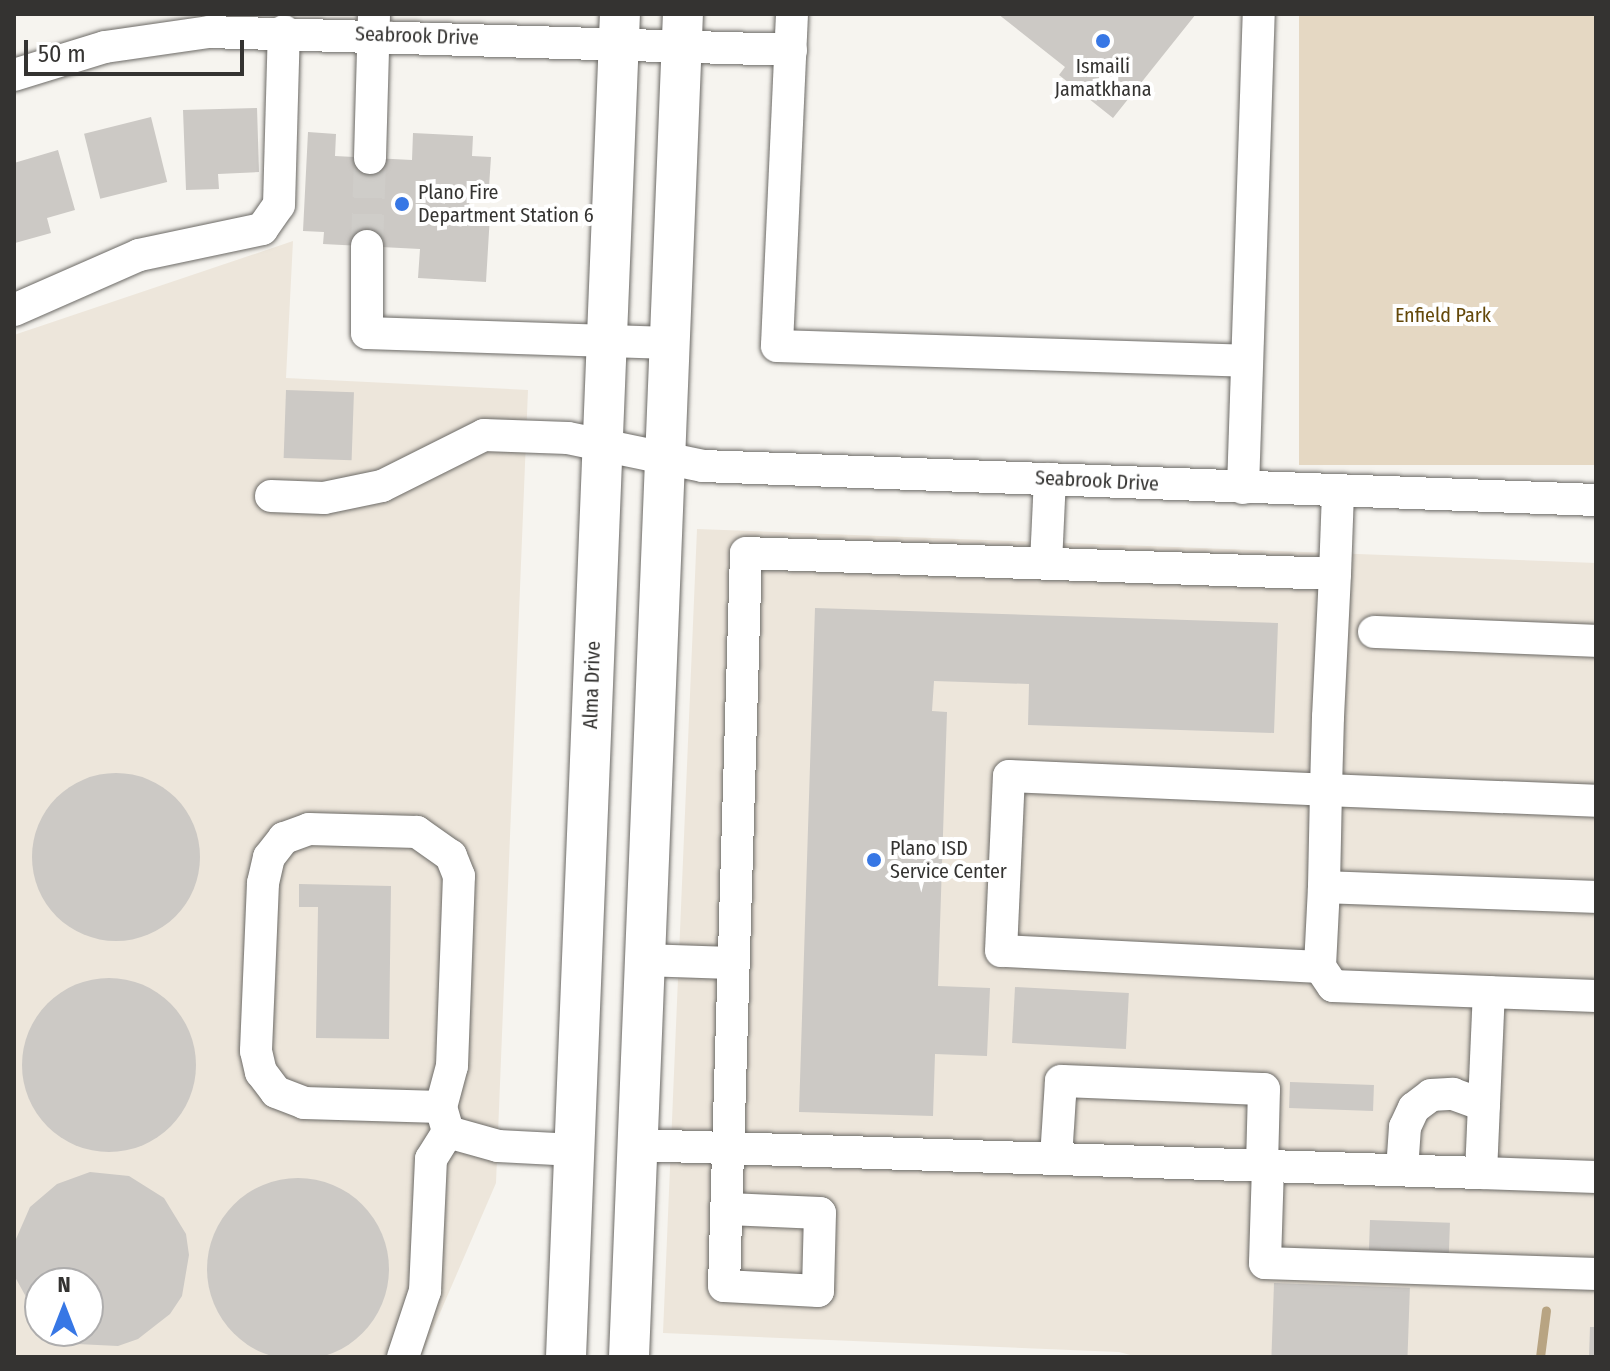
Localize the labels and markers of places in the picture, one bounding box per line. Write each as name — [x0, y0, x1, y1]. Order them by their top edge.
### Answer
marker: Ismaili Jamatkhana — [1094, 32, 1112, 50]
place label: Ismaili Jamatkhana — [1055, 54, 1151, 101]
place label: Plano Fire Department Station 6 — [418, 180, 594, 227]
marker: Plano Fire Department Station 6 — [393, 195, 411, 213]
place label: Plano ISD Service Center — [890, 836, 1007, 883]
marker: Plano ISD Service Center — [865, 851, 883, 869]

